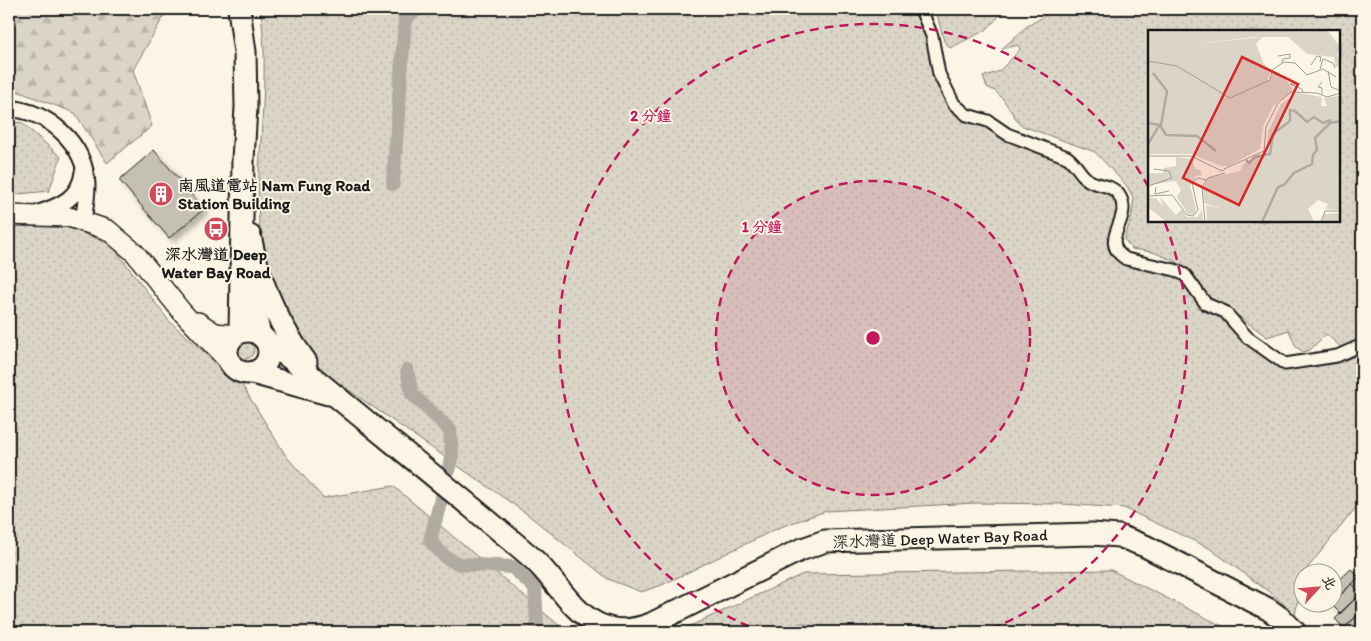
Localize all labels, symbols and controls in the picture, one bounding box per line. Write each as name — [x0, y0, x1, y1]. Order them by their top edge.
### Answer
inset map — [1148, 30, 1341, 222]
text: 2 分鐘 — [630, 107, 672, 125]
place label: 南風道電站 Nam Fung Road Station Building — [178, 176, 370, 214]
building icon: 南風道電站 Nam Fung Road Station Building — [148, 181, 174, 207]
bus stop icon: 深水灣道 Deep Water Bay Road — [203, 216, 229, 242]
text: 1 分鐘 — [742, 218, 782, 236]
place label: 深水灣道 Deep Water Bay Road — [162, 245, 271, 283]
centre of rings — [864, 329, 882, 347]
street label: 深水灣道 Deep Water Bay Road — [832, 525, 1048, 552]
north arrow — [1294, 564, 1344, 614]
text: 北 — [1319, 573, 1340, 593]

